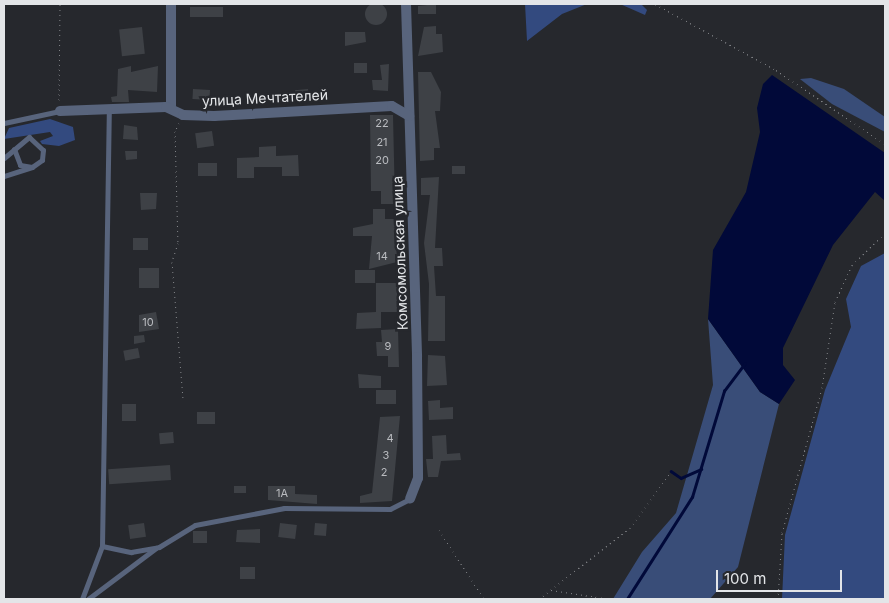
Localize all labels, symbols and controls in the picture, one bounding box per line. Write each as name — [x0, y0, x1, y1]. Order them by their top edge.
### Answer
street label: улица Мечтателей — [202, 86, 328, 110]
house number: 22 — [375, 116, 389, 130]
house number: 21 — [376, 135, 388, 149]
house number: 20 — [375, 153, 389, 167]
street label: Комсомольская улица — [389, 176, 411, 330]
house number: 14 — [376, 249, 388, 263]
house number: 10 — [142, 315, 154, 329]
house number: 9 — [385, 339, 391, 353]
house number: 4 — [386, 431, 394, 445]
house number: 3 — [383, 448, 389, 462]
house number: 2 — [381, 465, 387, 479]
house number: 1А — [276, 486, 288, 500]
scale bar — [719, 560, 845, 592]
text: 100 m — [724, 569, 766, 588]

